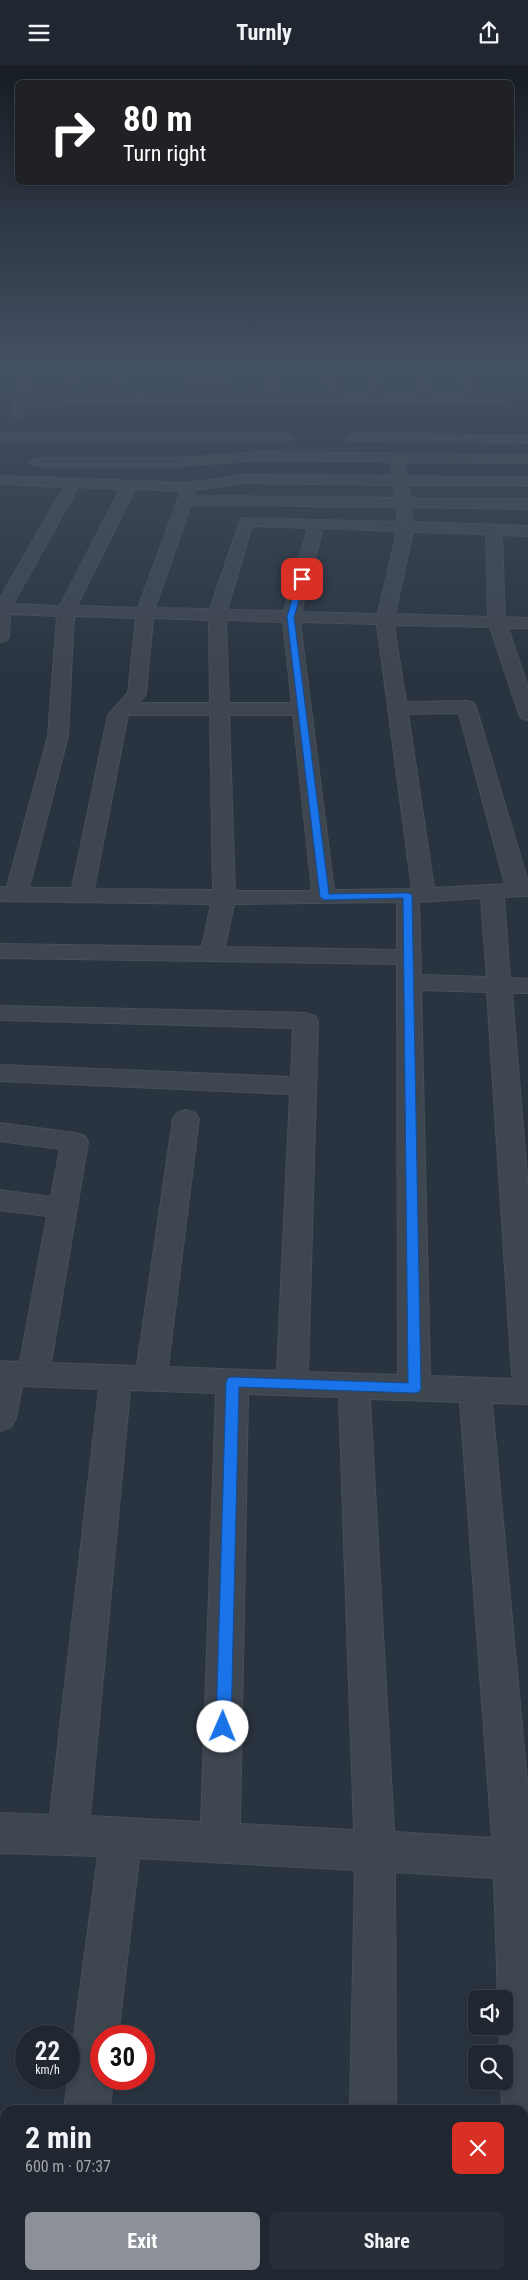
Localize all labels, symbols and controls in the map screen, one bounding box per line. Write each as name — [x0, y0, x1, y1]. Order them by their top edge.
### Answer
icon: menu — [25, 19, 53, 47]
icon: share — [475, 19, 503, 47]
text: Turnly — [236, 20, 292, 45]
text: 80 m — [123, 99, 192, 140]
icon: right — [40, 100, 105, 165]
text: Turn right — [123, 141, 206, 166]
pin — [281, 558, 323, 600]
icon: arrive — [288, 565, 316, 593]
position arrow — [196, 1700, 248, 1752]
map controls — [468, 1990, 513, 2090]
button: sound — [468, 1990, 513, 2035]
speed limit sign: 30 — [90, 2025, 155, 2090]
text: 22 — [35, 2037, 60, 2066]
button: search — [468, 2045, 513, 2090]
text: km/h — [35, 2063, 60, 2077]
text: 2 min — [25, 2120, 92, 2155]
button: close — [452, 2122, 504, 2174]
text: 600 m · 07:37 — [25, 2157, 111, 2176]
button: Exit — [25, 2212, 260, 2270]
button: Share — [270, 2212, 504, 2270]

